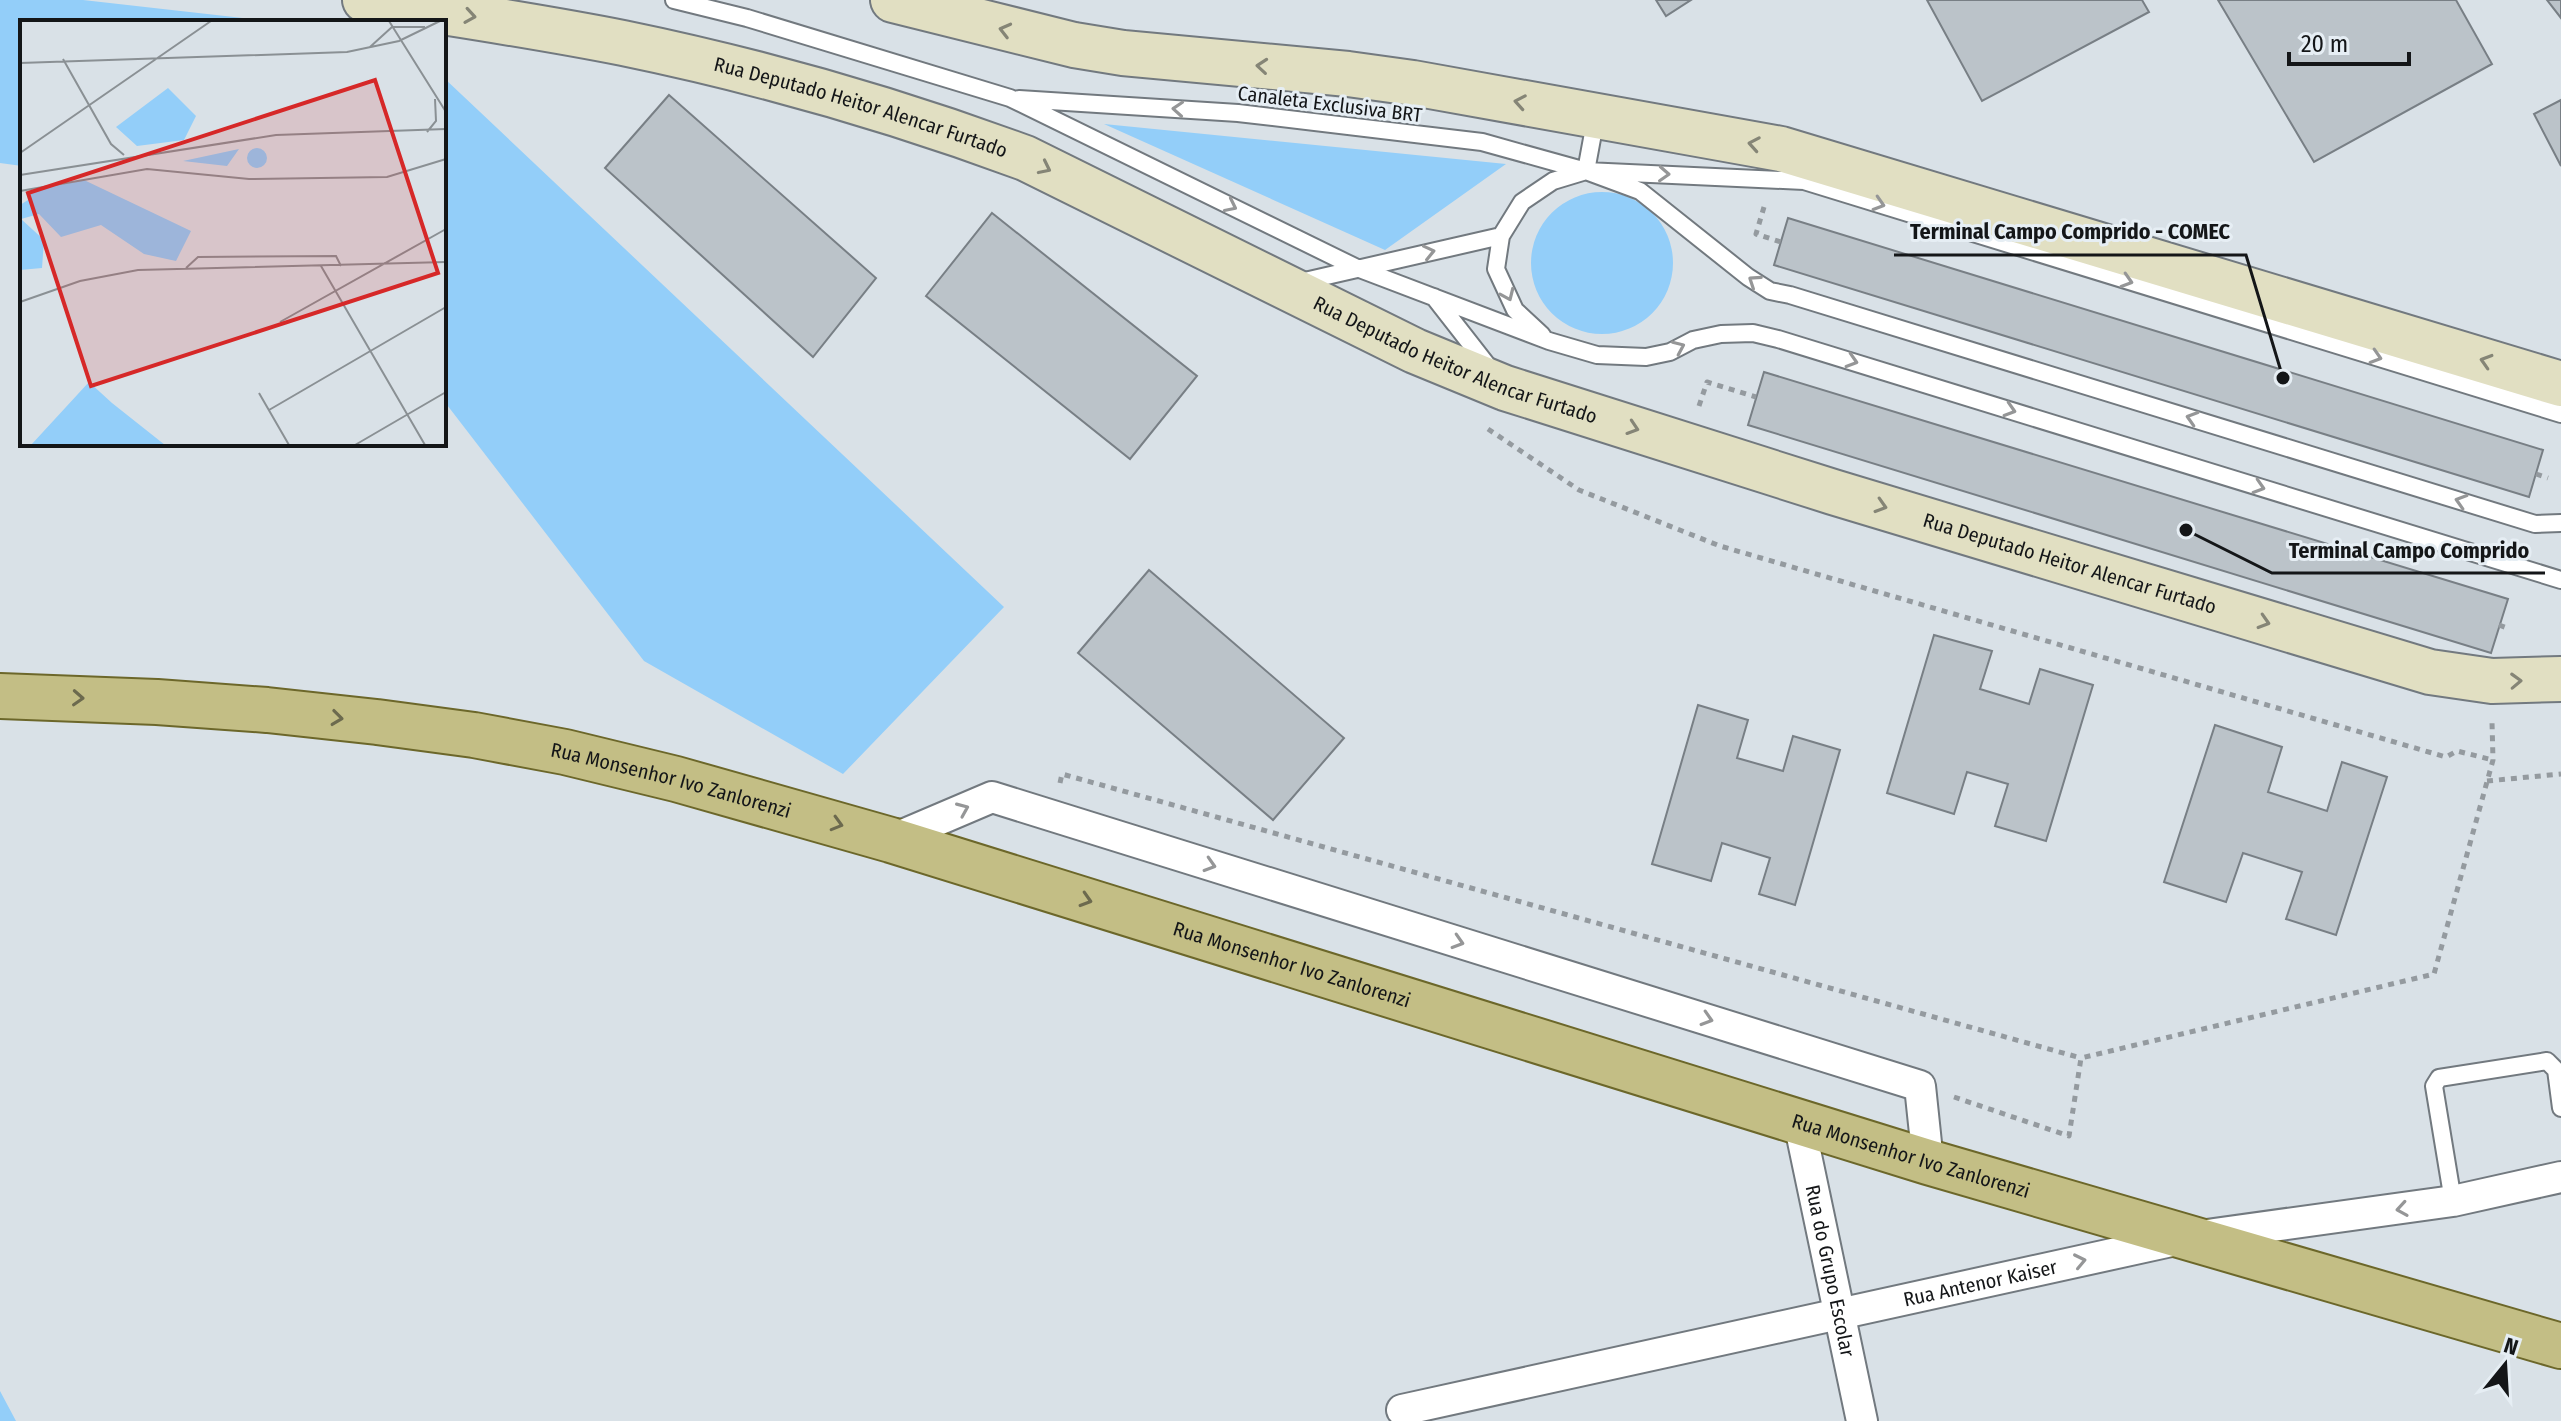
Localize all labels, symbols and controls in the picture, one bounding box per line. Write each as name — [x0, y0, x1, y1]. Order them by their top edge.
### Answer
one-way arrow — [463, 7, 477, 24]
scale bar — [2289, 16, 2409, 66]
inset map — [20, 20, 446, 446]
one-way arrow — [999, 22, 1013, 39]
text: 20 m — [2301, 30, 2348, 58]
street label: Rua Deputado Heitor Alencar Furtado — [712, 52, 1011, 163]
one-way arrow — [1255, 57, 1268, 74]
street label: Canaleta Exclusiva BRT — [1236, 81, 1424, 127]
one-way arrow — [1513, 95, 1526, 112]
one-way arrow — [1171, 101, 1184, 118]
one-way arrow — [1747, 136, 1761, 153]
one-way arrow — [1036, 158, 1051, 173]
one-way arrow — [1658, 166, 1671, 183]
one-way arrow — [1871, 195, 1885, 211]
one-way arrow — [1222, 196, 1237, 212]
callout: Terminal Campo Comprido - COMEC — [1894, 209, 2246, 255]
text: Terminal Campo Comprido - COMEC — [1910, 218, 2231, 245]
one-way arrow — [1422, 244, 1435, 261]
one-way arrow — [2120, 271, 2134, 287]
one-way arrow — [1749, 275, 1763, 290]
one-way arrow — [1498, 287, 1514, 301]
street label: Rua Deputado Heitor Alencar Furtado — [1309, 291, 1600, 428]
one-way arrow — [1671, 340, 1686, 356]
one-way arrow — [2368, 348, 2382, 364]
one-way arrow — [1845, 352, 1859, 368]
one-way arrow — [2480, 354, 2494, 370]
one-way arrow — [2003, 401, 2017, 417]
one-way arrow — [2185, 411, 2199, 427]
one-way arrow — [1625, 419, 1639, 435]
one-way arrow — [2251, 478, 2265, 494]
one-way arrow — [2454, 494, 2468, 510]
one-way arrow — [1873, 497, 1887, 513]
street label: Rua Deputado Heitor Alencar Furtado — [1920, 508, 2219, 619]
callout: Terminal Campo Comprido — [2272, 527, 2545, 573]
text: Terminal Campo Comprido — [2289, 537, 2529, 564]
one-way arrow — [2256, 612, 2270, 628]
one-way arrow — [2510, 672, 2523, 689]
one-way arrow — [72, 690, 85, 707]
one-way arrow — [331, 709, 344, 726]
street label: Rua Monsenhor Ivo Zanlorenzi — [549, 738, 794, 823]
one-way arrow — [955, 803, 969, 819]
one-way arrow — [830, 815, 843, 831]
one-way arrow — [1203, 856, 1216, 872]
one-way arrow — [1078, 891, 1092, 907]
street label: Rua Monsenhor Ivo Zanlorenzi — [1170, 916, 1414, 1013]
one-way arrow — [1451, 933, 1465, 949]
one-way arrow — [1699, 1010, 1713, 1026]
street label: Rua Monsenhor Ivo Zanlorenzi — [1789, 1109, 2033, 1203]
street label: Rua do Grupo Escolar — [1801, 1183, 1860, 1359]
one-way arrow — [2395, 1200, 2409, 1217]
one-way arrow — [2072, 1253, 2086, 1270]
street label: Rua Antenor Kaiser — [1901, 1254, 2059, 1312]
north arrow — [2465, 1325, 2545, 1405]
text: N — [2501, 1332, 2521, 1361]

